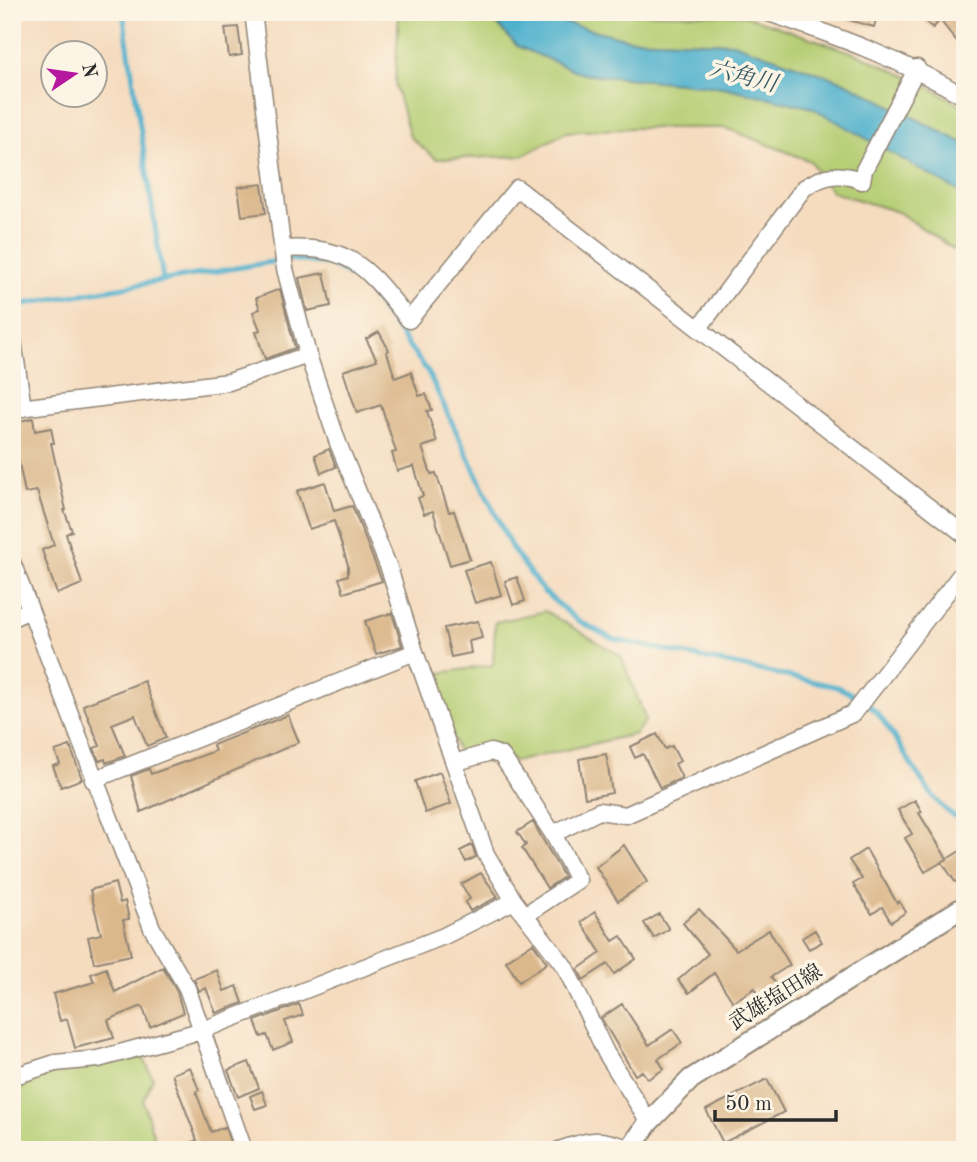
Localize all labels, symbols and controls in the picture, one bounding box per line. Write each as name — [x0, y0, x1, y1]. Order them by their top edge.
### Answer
north arrow — [38, 38, 108, 108]
water label: 六角川 — [707, 56, 783, 97]
text: N — [77, 62, 99, 80]
street label: 武雄塩田線 — [725, 960, 826, 1035]
scale bar — [715, 1078, 835, 1122]
text: 50 m — [725, 1094, 772, 1115]

